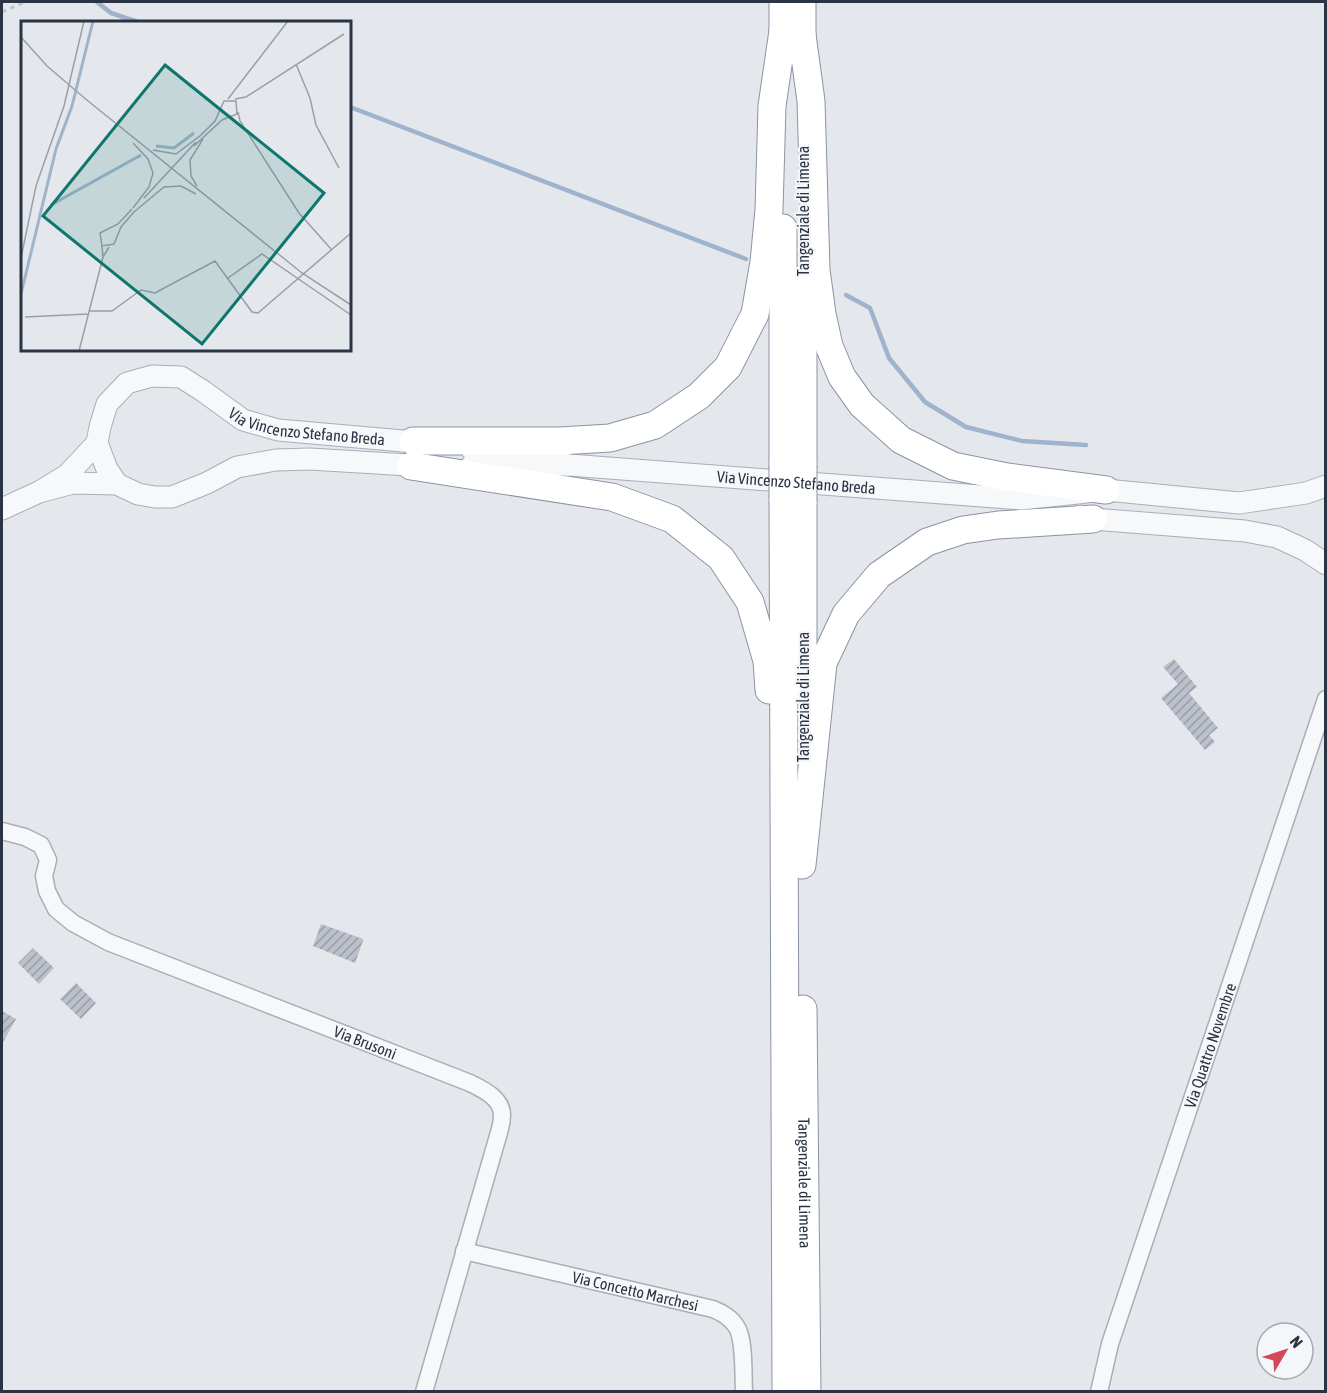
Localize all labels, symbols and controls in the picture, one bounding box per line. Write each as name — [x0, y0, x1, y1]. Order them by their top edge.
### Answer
inset map — [21, 21, 351, 351]
street label: Tangenziale di Limena — [794, 146, 813, 276]
street label: Via Vincenzo Stefano Breda — [225, 404, 386, 448]
street label: Via Vincenzo Stefano Breda — [716, 467, 876, 497]
street label: Tangenziale di Limena — [794, 632, 813, 762]
street label: Via Quattro Novembre — [1181, 981, 1239, 1111]
street label: Via Brusoni — [331, 1022, 399, 1063]
street label: Tangenziale di Limena — [794, 1118, 814, 1248]
street label: Via Concetto Marchesi — [571, 1268, 700, 1314]
north arrow — [1255, 1321, 1315, 1381]
text: N — [1287, 1332, 1307, 1351]

